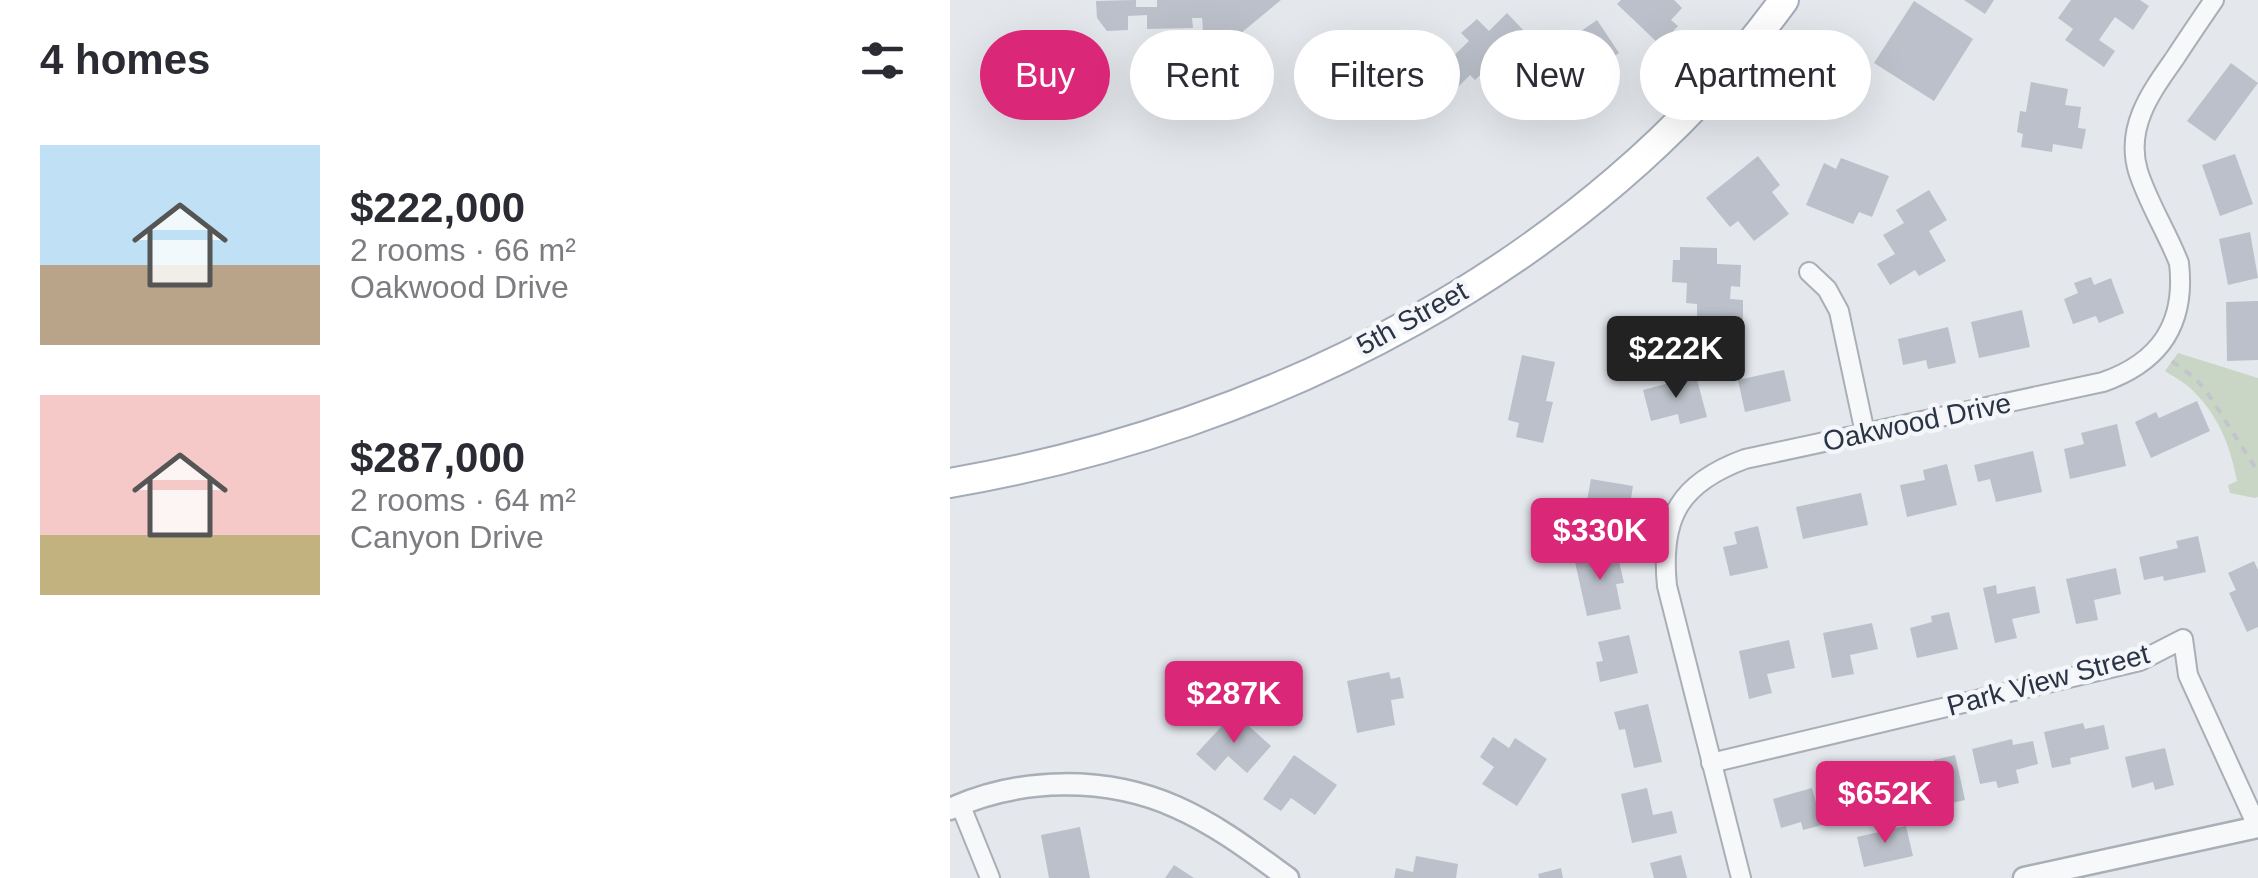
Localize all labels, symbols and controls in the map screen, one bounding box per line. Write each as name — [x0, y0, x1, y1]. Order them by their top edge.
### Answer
chip: Buy — [980, 30, 1110, 120]
chip: Rent — [1130, 30, 1274, 120]
chip: Filters — [1294, 30, 1460, 120]
chip: New — [1480, 30, 1620, 120]
chip: Apartment — [1640, 30, 1871, 120]
icon: filters — [855, 33, 910, 88]
text: 4 homes — [40, 36, 210, 83]
text: $222,000 — [350, 184, 525, 231]
icon: home — [120, 185, 240, 305]
text: 2 rooms · 66 m² — [350, 232, 576, 268]
text: Oakwood Drive — [350, 269, 569, 305]
street label: 5th Street — [1351, 275, 1473, 361]
pin: $222K — [1606, 316, 1746, 401]
text: $222K — [1629, 330, 1723, 366]
street label: Oakwood Drive — [1820, 387, 2014, 457]
text: $287,000 — [350, 434, 525, 481]
icon: home — [120, 435, 240, 555]
text: 2 rooms · 64 m² — [350, 482, 576, 518]
pin: $330K — [1530, 498, 1670, 583]
text: $330K — [1553, 512, 1647, 548]
text: Canyon Drive — [350, 519, 544, 555]
street label: Park View Street — [1944, 638, 2153, 722]
pin: $287K — [1164, 661, 1304, 746]
text: $287K — [1187, 675, 1281, 711]
pin: $652K — [1815, 761, 1955, 846]
text: $652K — [1838, 775, 1932, 811]

